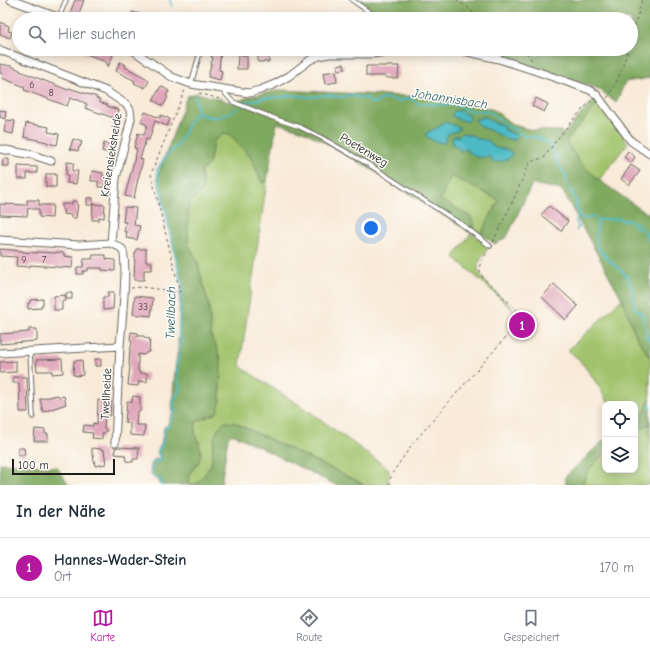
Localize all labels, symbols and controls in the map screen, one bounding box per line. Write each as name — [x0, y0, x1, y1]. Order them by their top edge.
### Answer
search box — [12, 12, 638, 56]
icon: search — [26, 23, 48, 45]
text: Hier suchen — [58, 25, 136, 43]
house number: 6 — [29, 79, 35, 91]
water label: Johannisbach — [410, 85, 489, 112]
house number: 8 — [48, 87, 54, 99]
street label: Kreiensieksheide — [97, 112, 125, 198]
street label: Poetenweg — [337, 130, 391, 170]
your location — [361, 218, 381, 238]
house number: 9 — [21, 254, 27, 266]
house number: 7 — [42, 254, 47, 266]
water label: Twellbach — [163, 286, 178, 340]
house number: 33 — [138, 301, 148, 313]
pin: 1 — [509, 310, 535, 340]
street label: Twellheide — [98, 368, 114, 420]
map controls — [602, 401, 638, 473]
button: locate — [602, 401, 638, 437]
button: layers — [602, 437, 638, 473]
scale bar — [12, 457, 115, 476]
text: 100 m — [18, 459, 49, 472]
text: In der Nähe — [16, 502, 105, 521]
text: Hannes-Wader-Stein — [54, 551, 186, 569]
text: 1 — [26, 560, 32, 575]
text: 170 m — [600, 560, 634, 575]
text: Ort — [54, 569, 71, 584]
tab: Karte — [91, 607, 115, 644]
tab: Route — [296, 607, 322, 644]
tab: Gespeichert — [503, 607, 559, 644]

